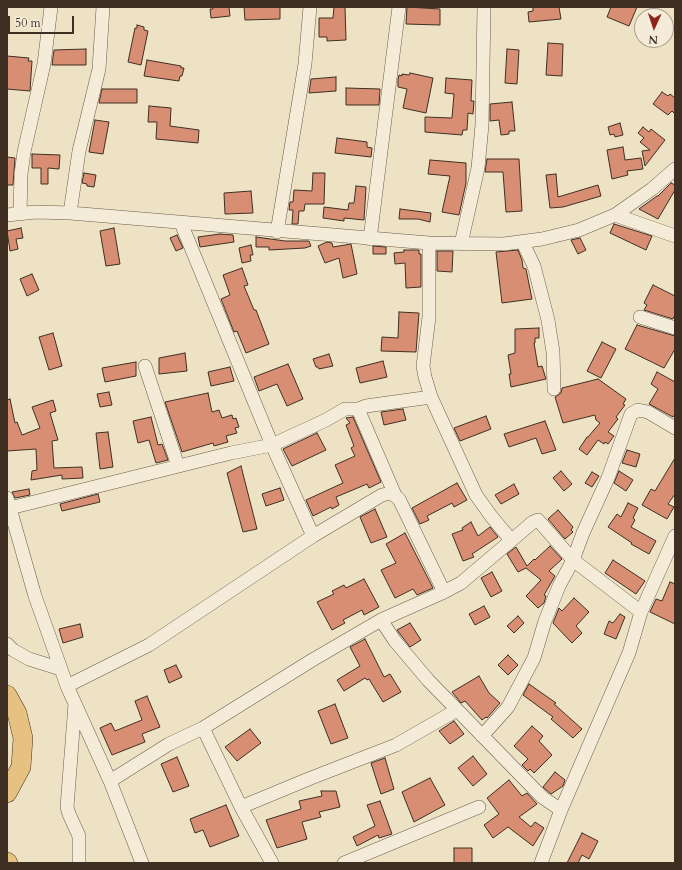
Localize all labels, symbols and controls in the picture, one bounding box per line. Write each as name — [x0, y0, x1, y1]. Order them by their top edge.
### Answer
scale bar — [10, 8, 76, 34]
north arrow — [634, 8, 674, 48]
text: 50 m — [15, 15, 41, 31]
text: N — [648, 32, 659, 47]

